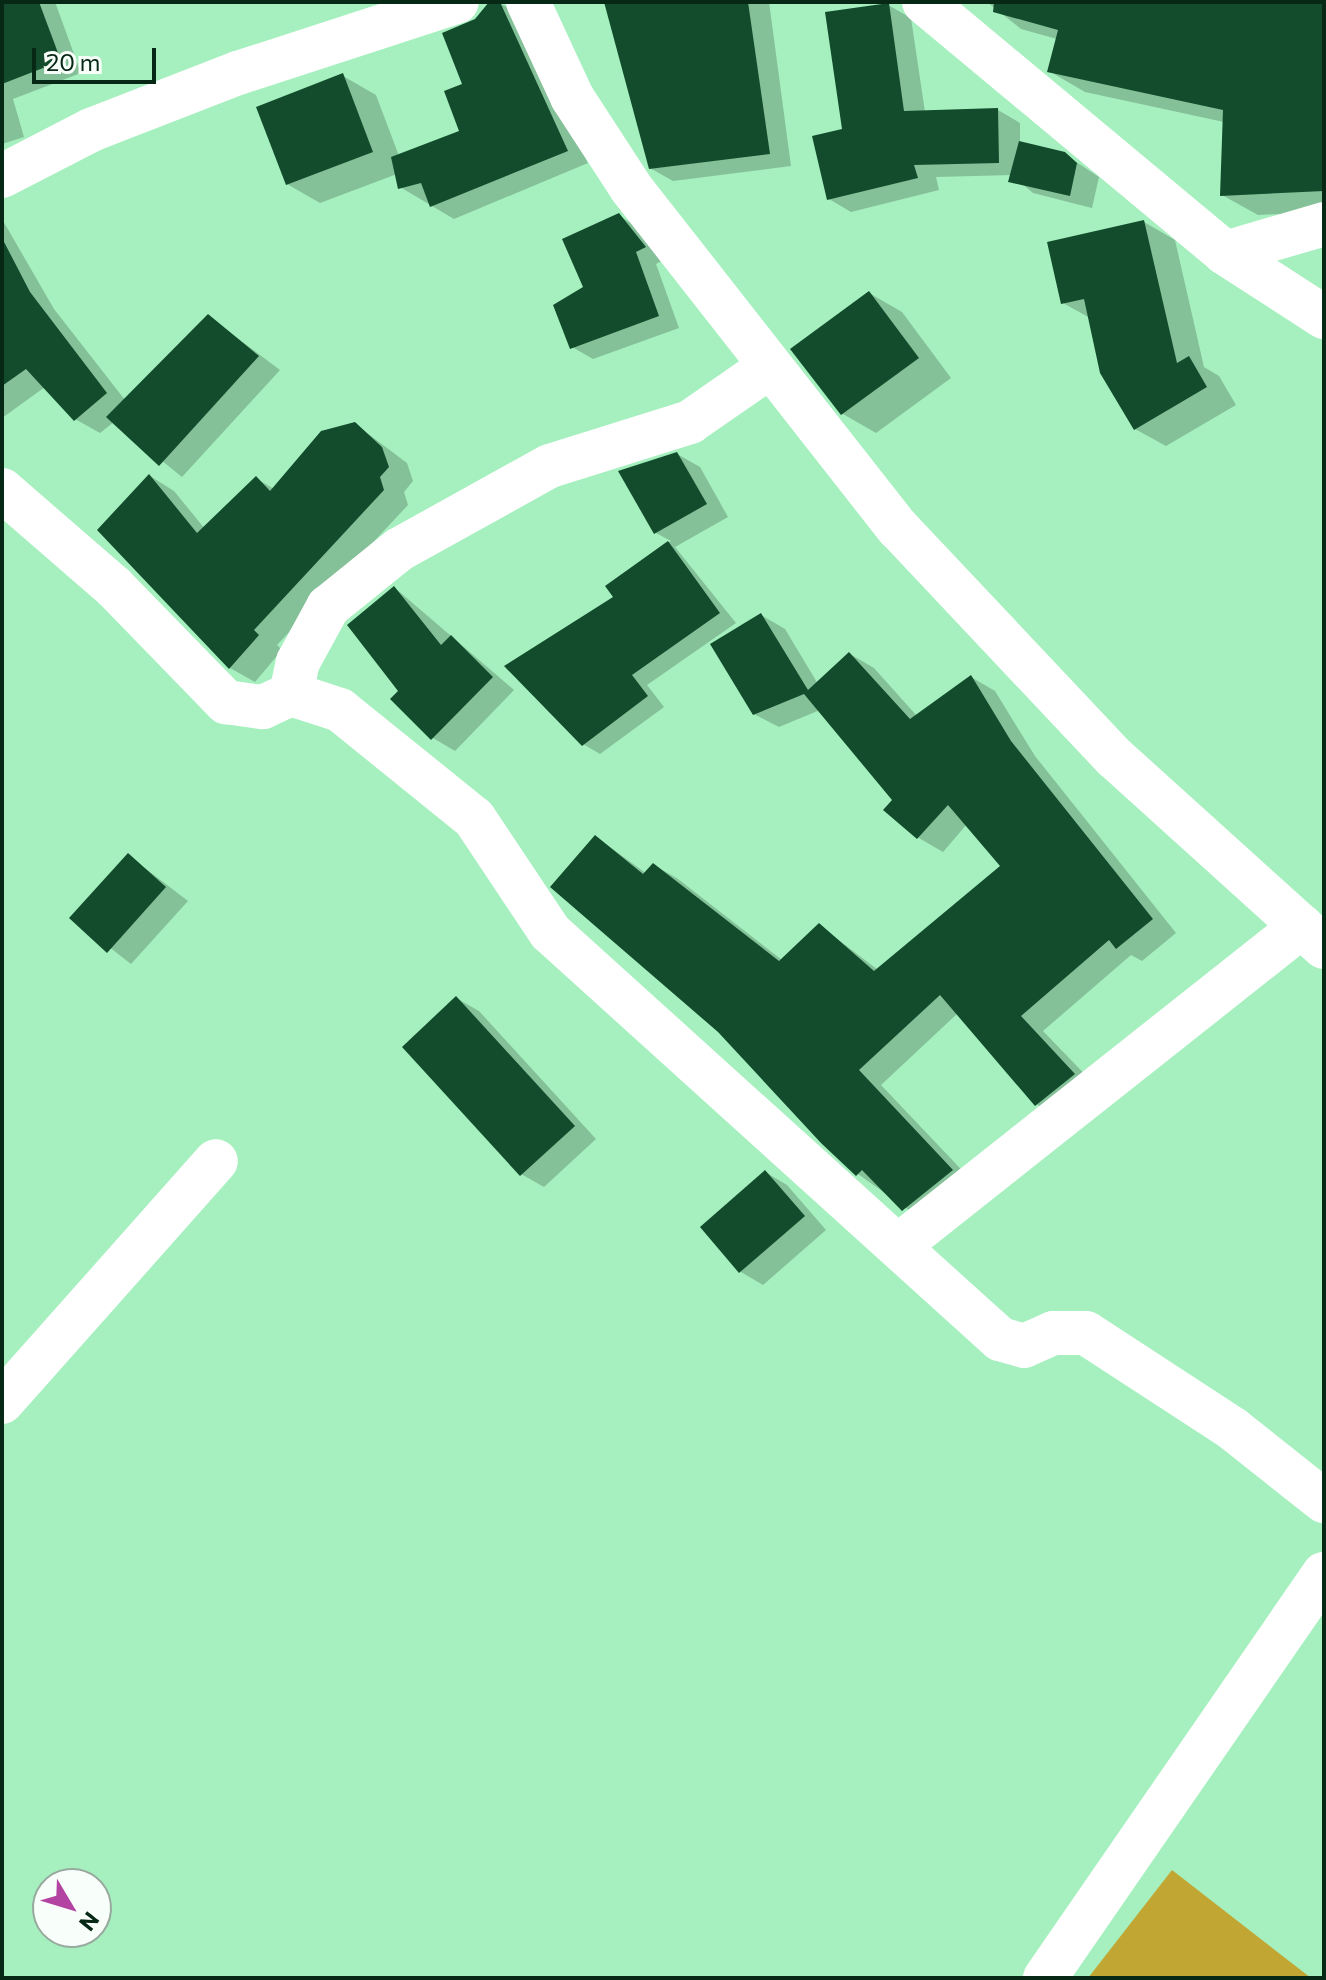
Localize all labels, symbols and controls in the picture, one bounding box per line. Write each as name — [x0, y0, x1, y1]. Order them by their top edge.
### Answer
scale bar — [36, 32, 160, 82]
text: 20 m — [46, 47, 100, 76]
north arrow — [32, 1868, 112, 1948]
text: N — [74, 1907, 105, 1937]

